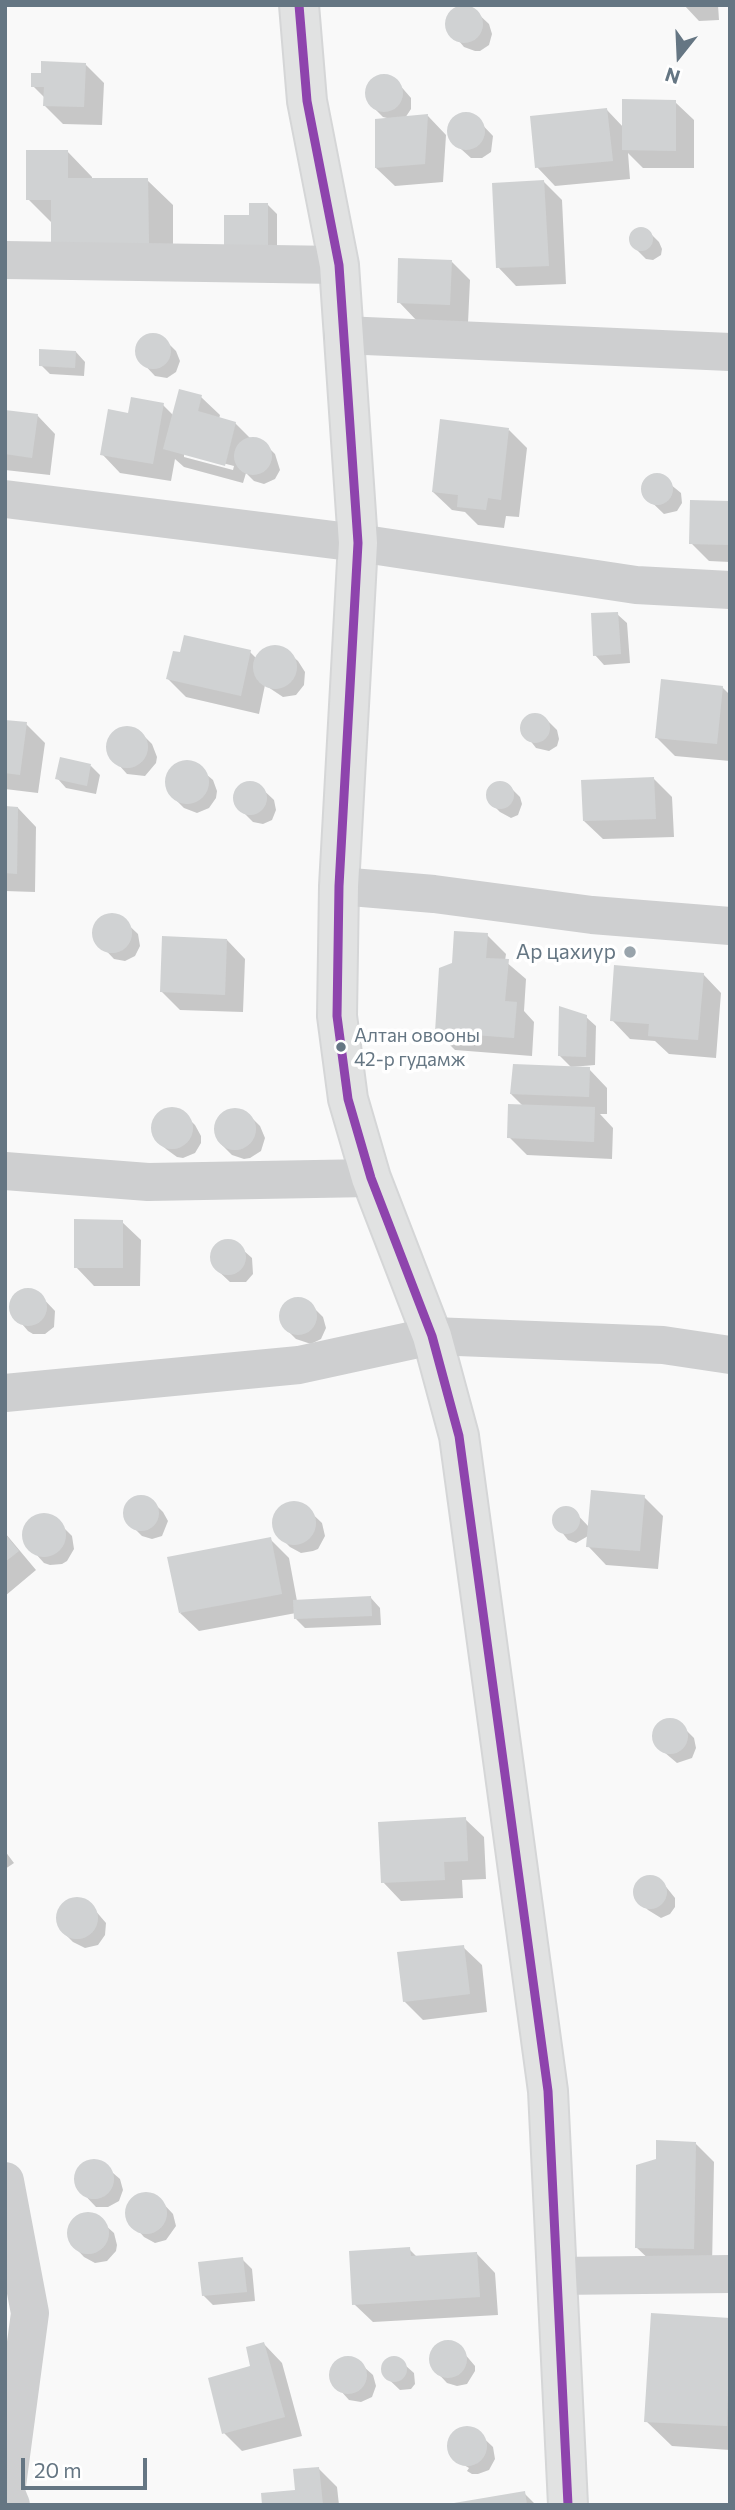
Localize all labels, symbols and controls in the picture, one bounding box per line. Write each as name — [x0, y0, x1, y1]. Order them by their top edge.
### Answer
north arrow — [644, 21, 714, 91]
text: N — [662, 63, 683, 90]
place label: Ар цахиур — [516, 939, 616, 965]
marker: Ар цахиур — [622, 944, 638, 960]
place label: Алтан овооны 42-р гудамж — [354, 1025, 480, 1069]
marker: Алтан овооны 42-р гудамж — [334, 1040, 348, 1054]
scale bar — [24, 2444, 150, 2488]
text: 20 m — [34, 2457, 82, 2482]

